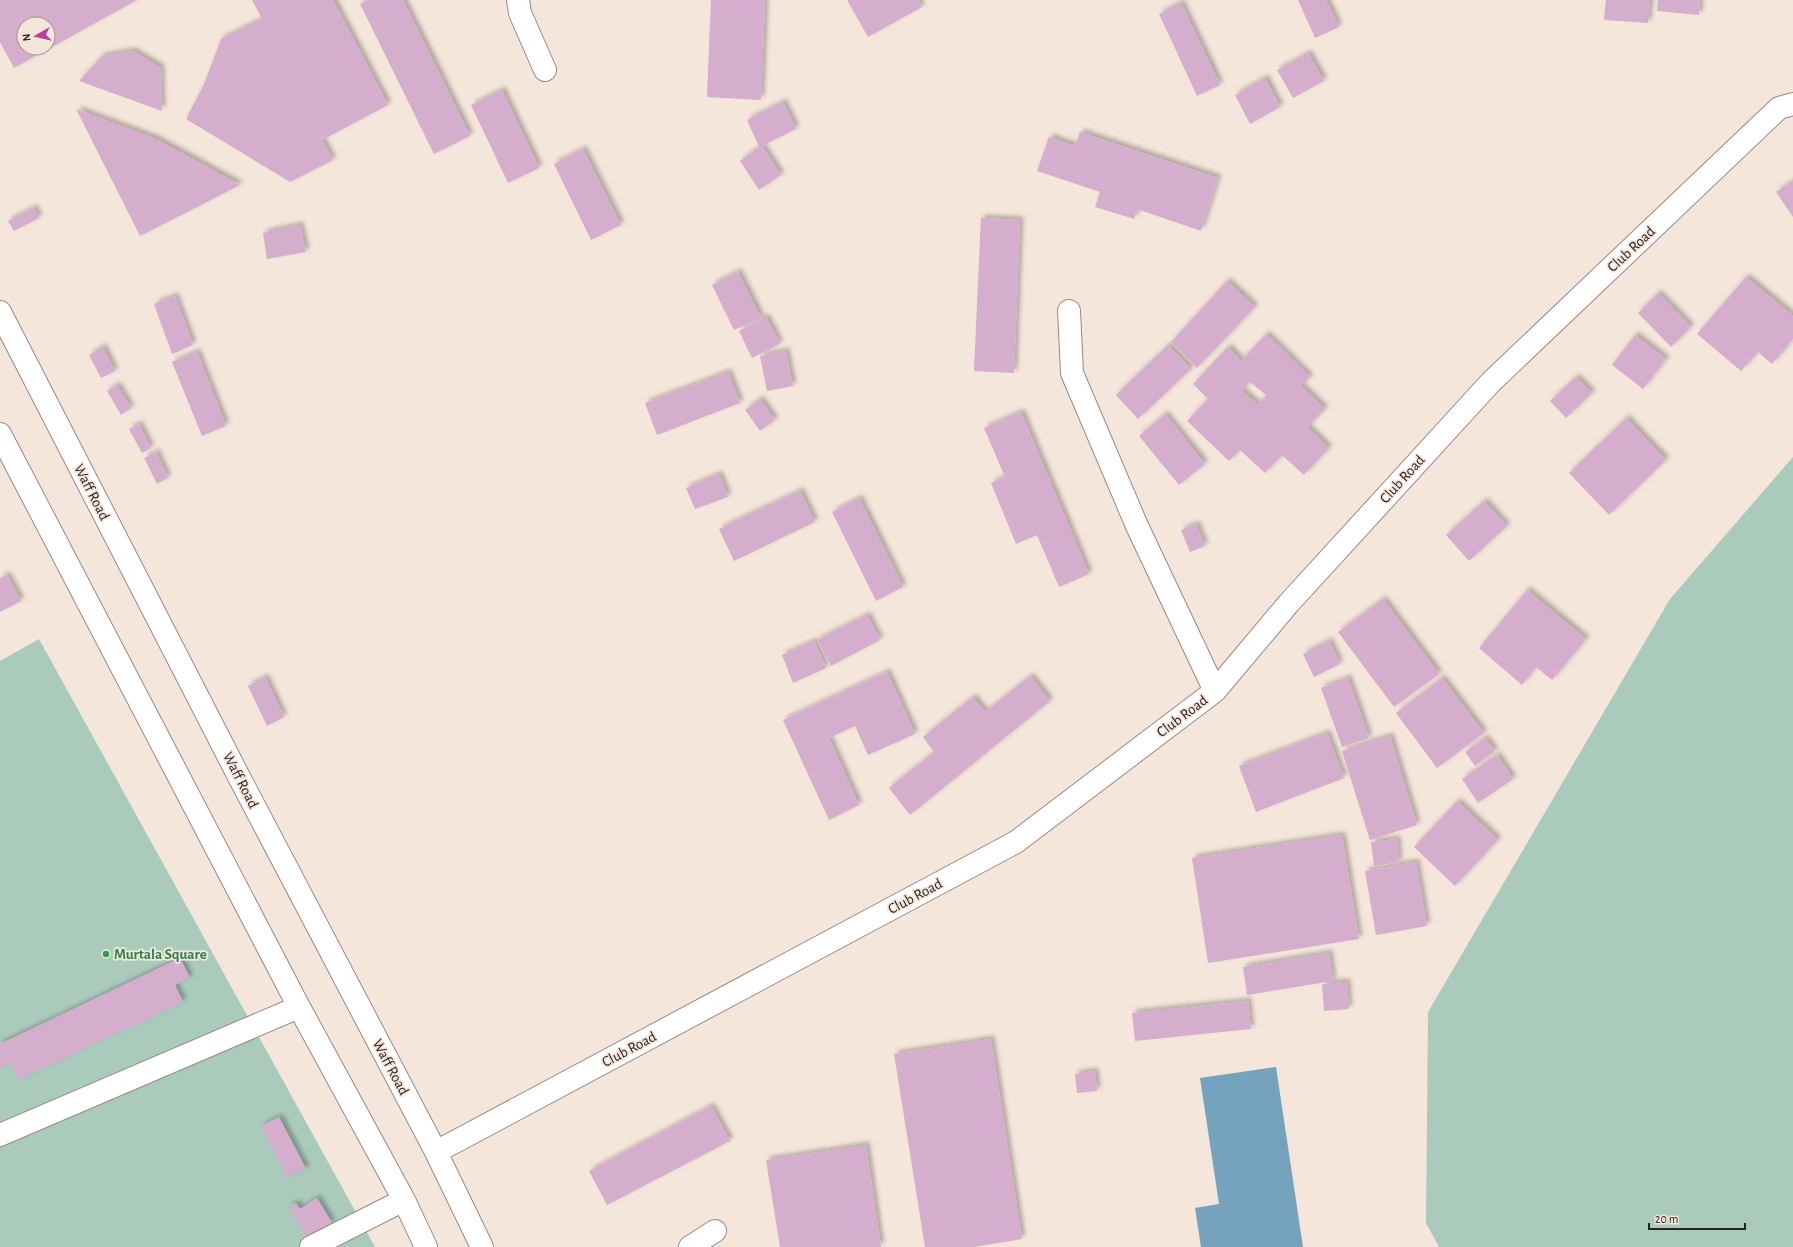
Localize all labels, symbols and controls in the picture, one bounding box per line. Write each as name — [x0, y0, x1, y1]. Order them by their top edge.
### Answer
north arrow — [16, 16, 56, 56]
text: N — [21, 33, 33, 42]
street label: Club Road — [1605, 224, 1658, 275]
street label: Club Road — [1377, 452, 1428, 506]
street label: Waff Road — [71, 462, 112, 523]
street label: Club Road — [1154, 692, 1211, 740]
street label: Waff Road — [220, 750, 261, 811]
street label: Club Road — [886, 876, 945, 917]
place label: Murtala Square — [114, 947, 207, 962]
marker: Murtala Square — [101, 949, 111, 959]
street label: Club Road — [600, 1029, 659, 1070]
street label: Waff Road — [370, 1037, 412, 1098]
scale bar — [1649, 1205, 1745, 1231]
text: 20 m — [1655, 1213, 1678, 1225]

